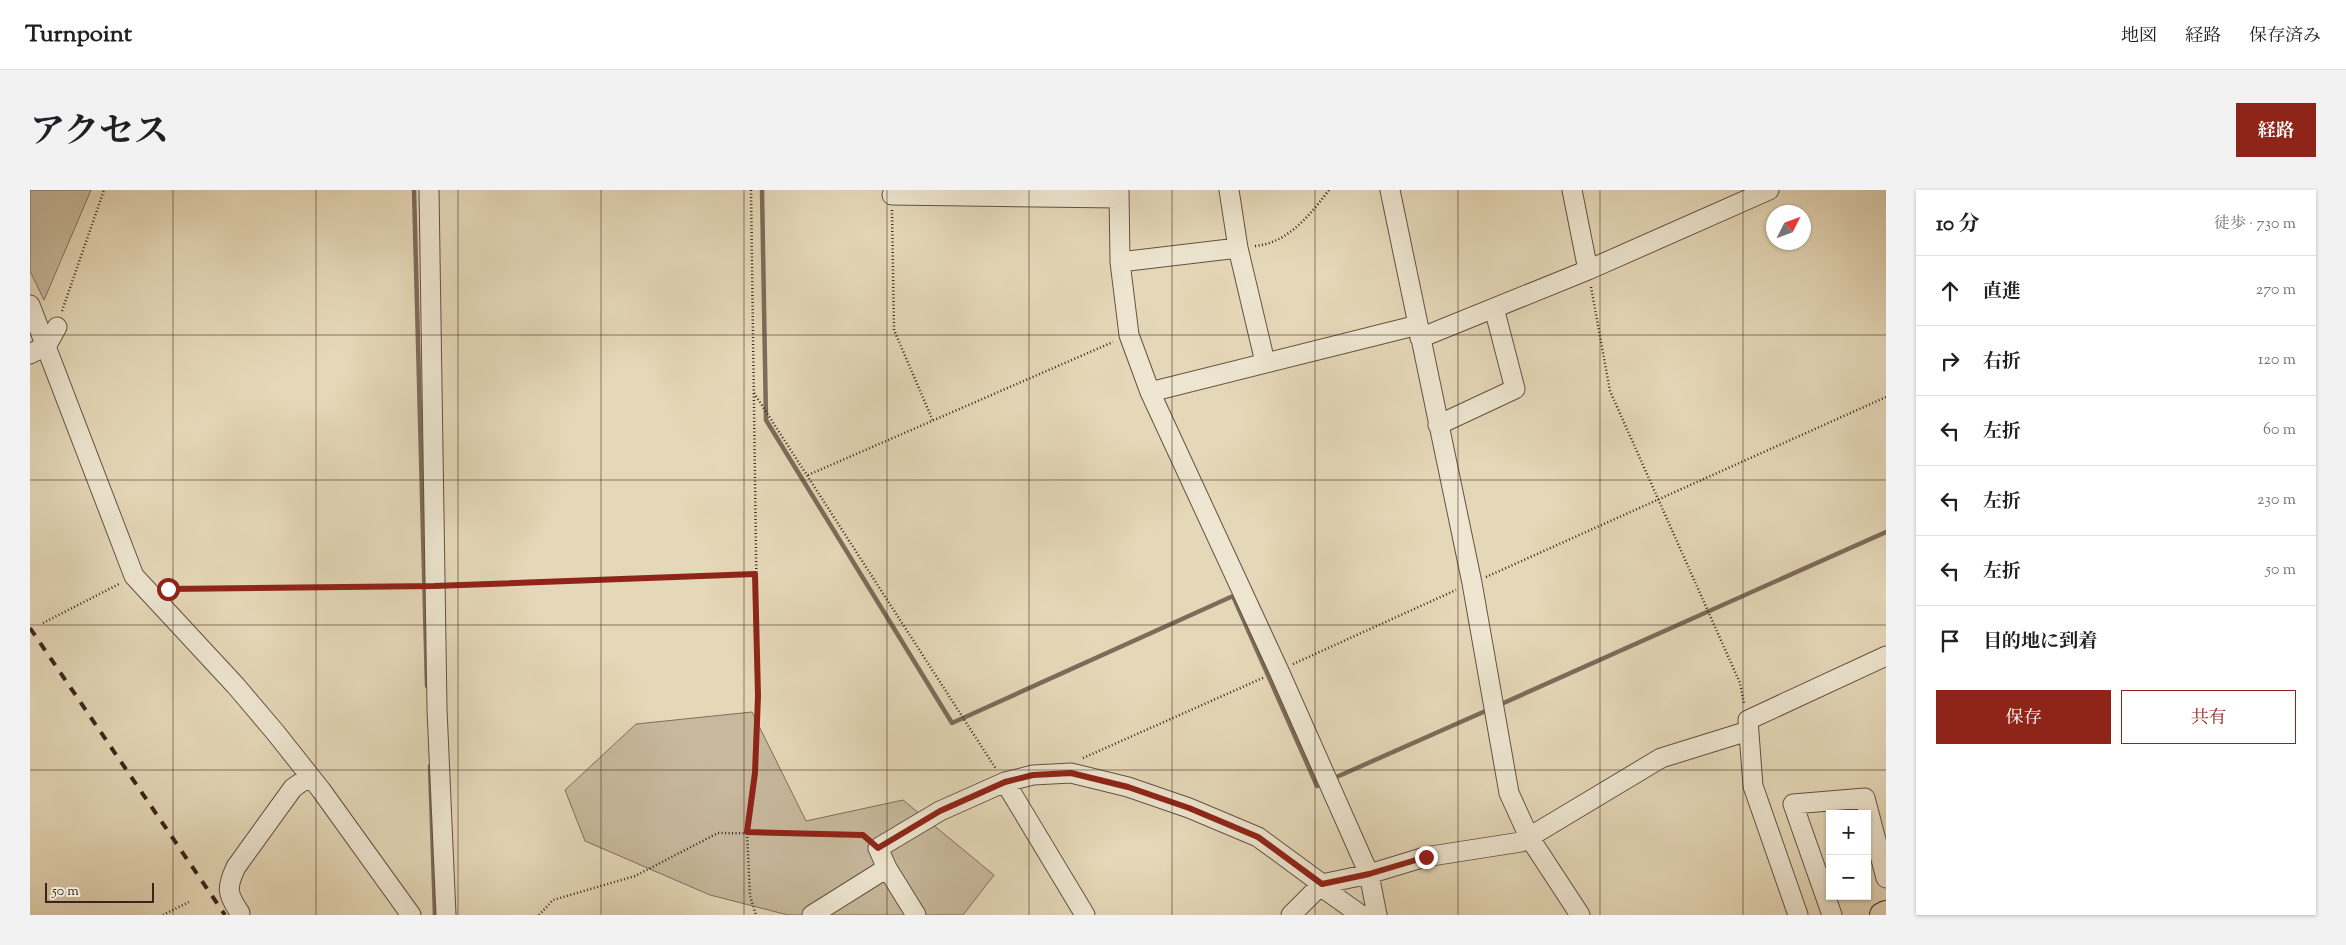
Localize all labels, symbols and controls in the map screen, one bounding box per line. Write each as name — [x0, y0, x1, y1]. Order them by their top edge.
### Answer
text: Turnpoint — [25, 18, 132, 52]
text: 地図 — [2121, 24, 2157, 50]
text: 経路 — [2185, 24, 2221, 50]
text: 保存済み — [2249, 24, 2321, 50]
button: 経路 — [2236, 103, 2316, 157]
text: アクセス — [30, 108, 169, 159]
north arrow — [1766, 205, 1811, 250]
text: 10 分 — [1936, 210, 1980, 240]
text: 徒歩 · 730 m — [2214, 213, 2296, 236]
icon: ahead — [1936, 277, 1964, 305]
text: 直進 — [1983, 279, 2021, 306]
text: 270 m — [2256, 279, 2296, 302]
icon: right — [1936, 347, 1964, 375]
text: 右折 — [1983, 349, 2021, 376]
text: 120 m — [2258, 349, 2296, 372]
icon: left — [1936, 417, 1964, 445]
text: 左折 — [1983, 419, 2021, 446]
text: 60 m — [2263, 419, 2296, 442]
icon: left — [1936, 487, 1964, 515]
text: 左折 — [1983, 489, 2021, 516]
text: 230 m — [2257, 489, 2296, 512]
icon: left — [1936, 557, 1964, 585]
text: 左折 — [1983, 559, 2021, 586]
text: 50 m — [2265, 559, 2296, 582]
route start — [157, 578, 180, 601]
icon: arrive — [1936, 627, 1964, 655]
text: 目的地に到着 — [1983, 629, 2097, 656]
button: 保存 — [1936, 690, 2111, 744]
button: 共有 — [2121, 690, 2296, 744]
map controls — [1826, 810, 1871, 900]
button: + — [1826, 810, 1871, 855]
route end — [1415, 846, 1438, 869]
button: − — [1826, 855, 1871, 900]
scale bar — [45, 880, 154, 903]
text: 50 m — [52, 882, 79, 902]

